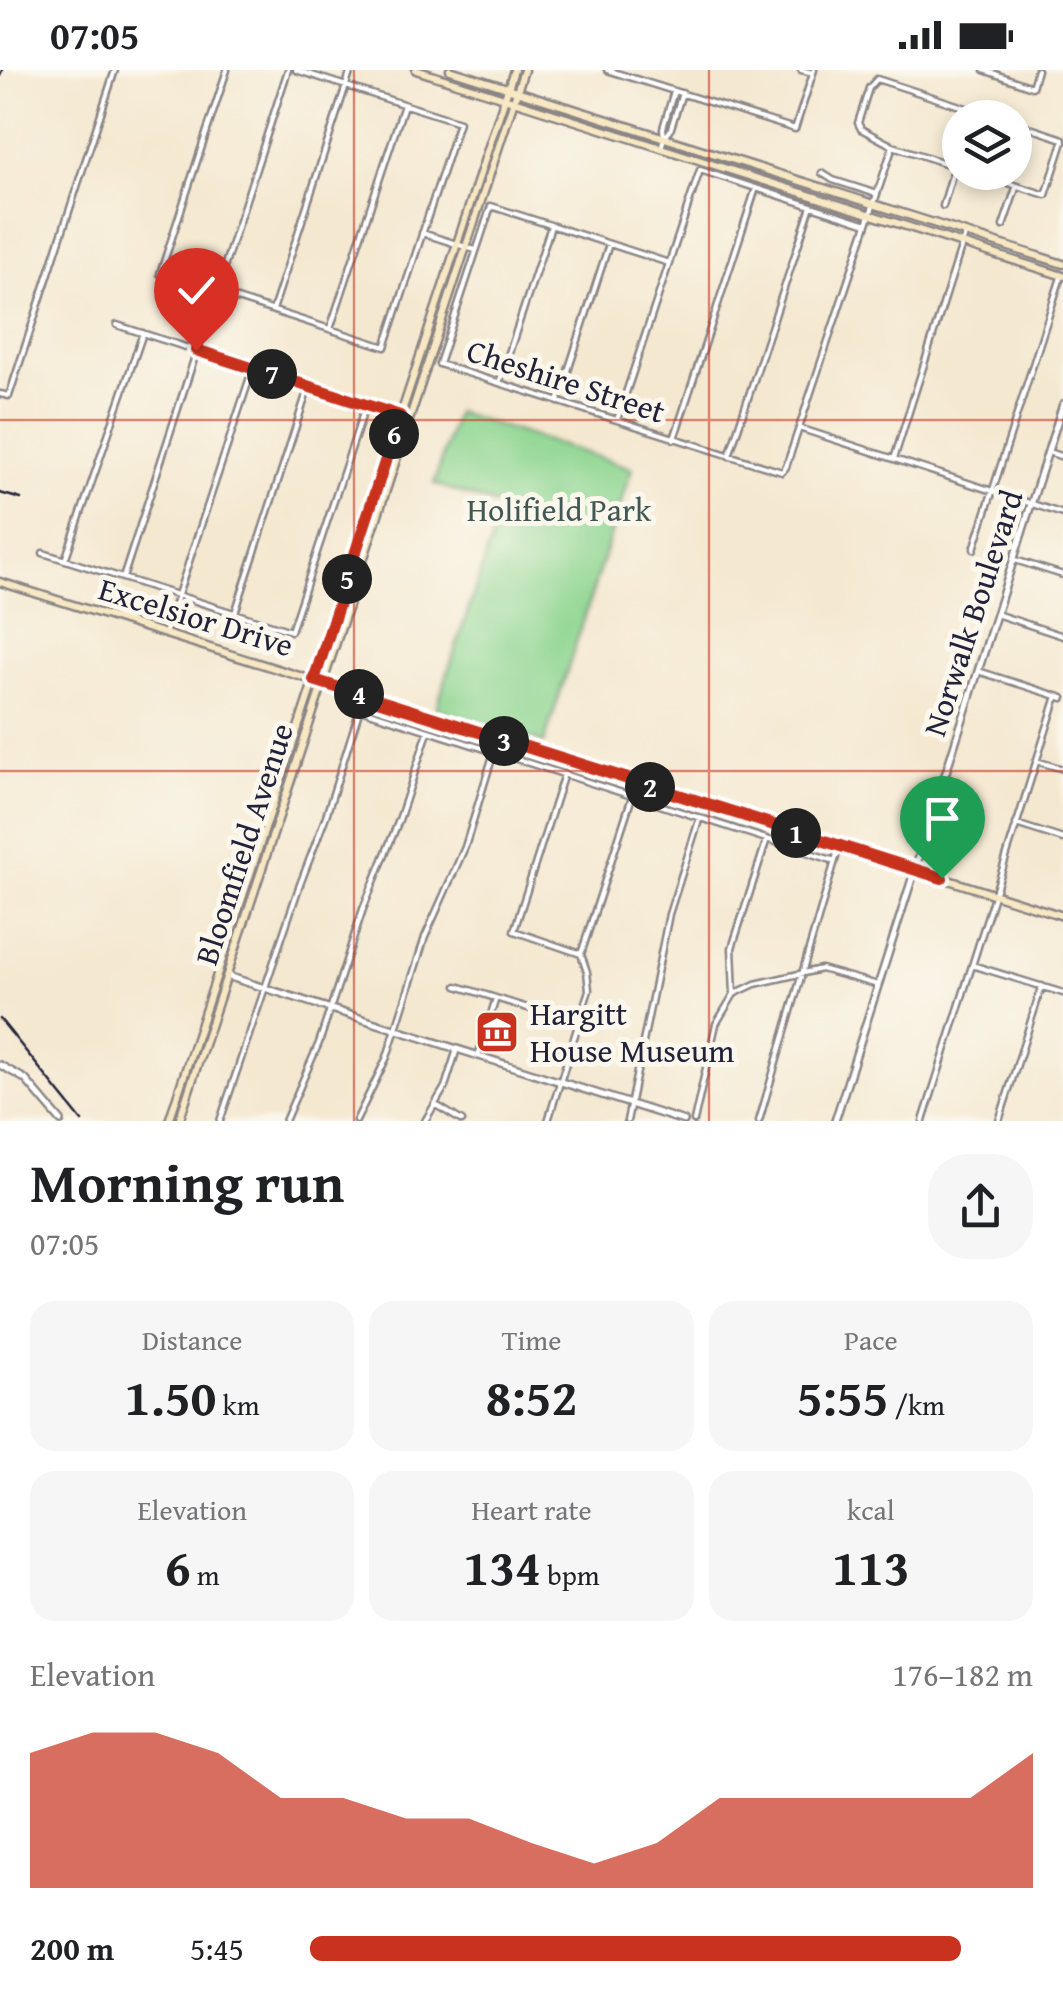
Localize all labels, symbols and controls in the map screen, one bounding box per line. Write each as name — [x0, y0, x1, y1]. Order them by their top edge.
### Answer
text: 07:05 — [50, 7, 140, 63]
map controls — [942, 100, 1032, 190]
button: layers — [942, 100, 1032, 190]
pin — [154, 248, 239, 351]
icon: check — [169, 263, 224, 318]
street label: Cheshire Street — [461, 326, 671, 435]
pin: 7 — [247, 349, 297, 399]
text: 7 — [265, 353, 279, 394]
pin: 6 — [369, 409, 419, 459]
text: 6 — [387, 413, 401, 454]
street label: Norwalk Boulevard — [911, 484, 1034, 742]
park label: Holifield Park — [467, 486, 652, 533]
pin: 5 — [322, 554, 372, 604]
text: 5 — [340, 558, 354, 599]
street label: Excelsior Drive — [93, 565, 299, 668]
pin: 4 — [334, 669, 384, 719]
text: 4 — [352, 673, 366, 714]
pin: 3 — [479, 716, 529, 766]
street label: Bloomfield Avenue — [182, 717, 305, 971]
text: 3 — [497, 720, 511, 761]
pin: 2 — [625, 762, 675, 812]
text: 2 — [643, 766, 657, 807]
pin — [900, 776, 985, 879]
icon: arrive — [915, 791, 970, 846]
pin: 1 — [771, 808, 821, 858]
text: 1 — [789, 812, 803, 853]
place label: Hargitt House Museum — [530, 990, 734, 1074]
museum icon: Hargitt House Museum — [474, 1009, 520, 1055]
text: Morning run — [30, 1142, 344, 1222]
button: share — [928, 1154, 1033, 1259]
text: 07:05 — [30, 1220, 99, 1267]
text: Distance — [142, 1319, 242, 1360]
text: Time — [502, 1319, 561, 1360]
text: Pace — [844, 1319, 898, 1360]
text: 1.50 — [125, 1360, 216, 1433]
text: 8:52 — [486, 1360, 577, 1433]
text: 5:55 — [797, 1360, 889, 1433]
text: km — [216, 1384, 260, 1425]
text: /km — [889, 1384, 945, 1425]
text: Elevation — [137, 1489, 247, 1530]
text: Heart rate — [471, 1489, 592, 1530]
text: kcal — [847, 1489, 895, 1530]
text: 6 — [165, 1530, 191, 1603]
text: 134 — [463, 1530, 541, 1603]
text: 113 — [832, 1530, 910, 1603]
text: m — [191, 1554, 220, 1595]
text: bpm — [541, 1554, 600, 1595]
text: Elevation — [30, 1651, 155, 1698]
text: 176–182 m — [892, 1651, 1033, 1698]
text: 200 m — [30, 1925, 114, 1972]
text: 5:45 — [190, 1925, 244, 1972]

